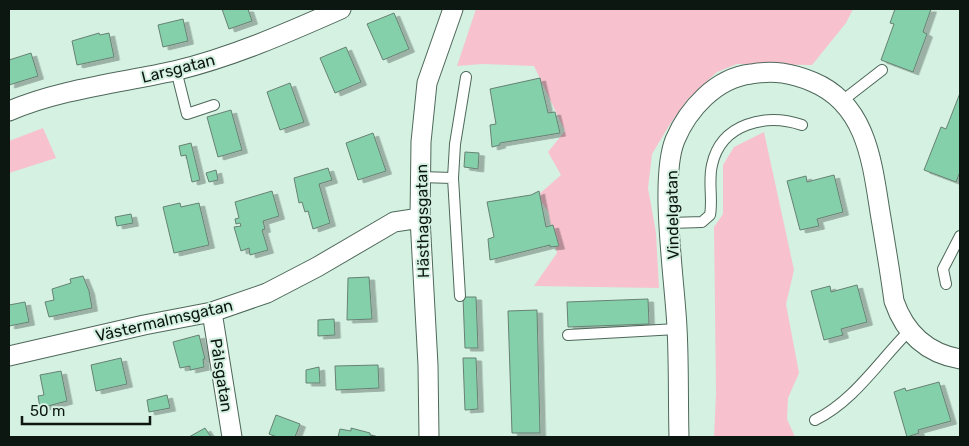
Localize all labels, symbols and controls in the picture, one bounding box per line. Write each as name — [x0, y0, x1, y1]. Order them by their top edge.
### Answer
street label: Larsgatan — [139, 50, 217, 87]
street label: Hästhagsgatan — [412, 164, 433, 278]
street label: Vindelgatan — [662, 170, 683, 260]
street label: Västermalmsgatan — [94, 295, 235, 346]
street label: Pålsgatan — [206, 337, 237, 413]
scale bar — [22, 394, 150, 426]
text: 50 m — [30, 402, 65, 420]

